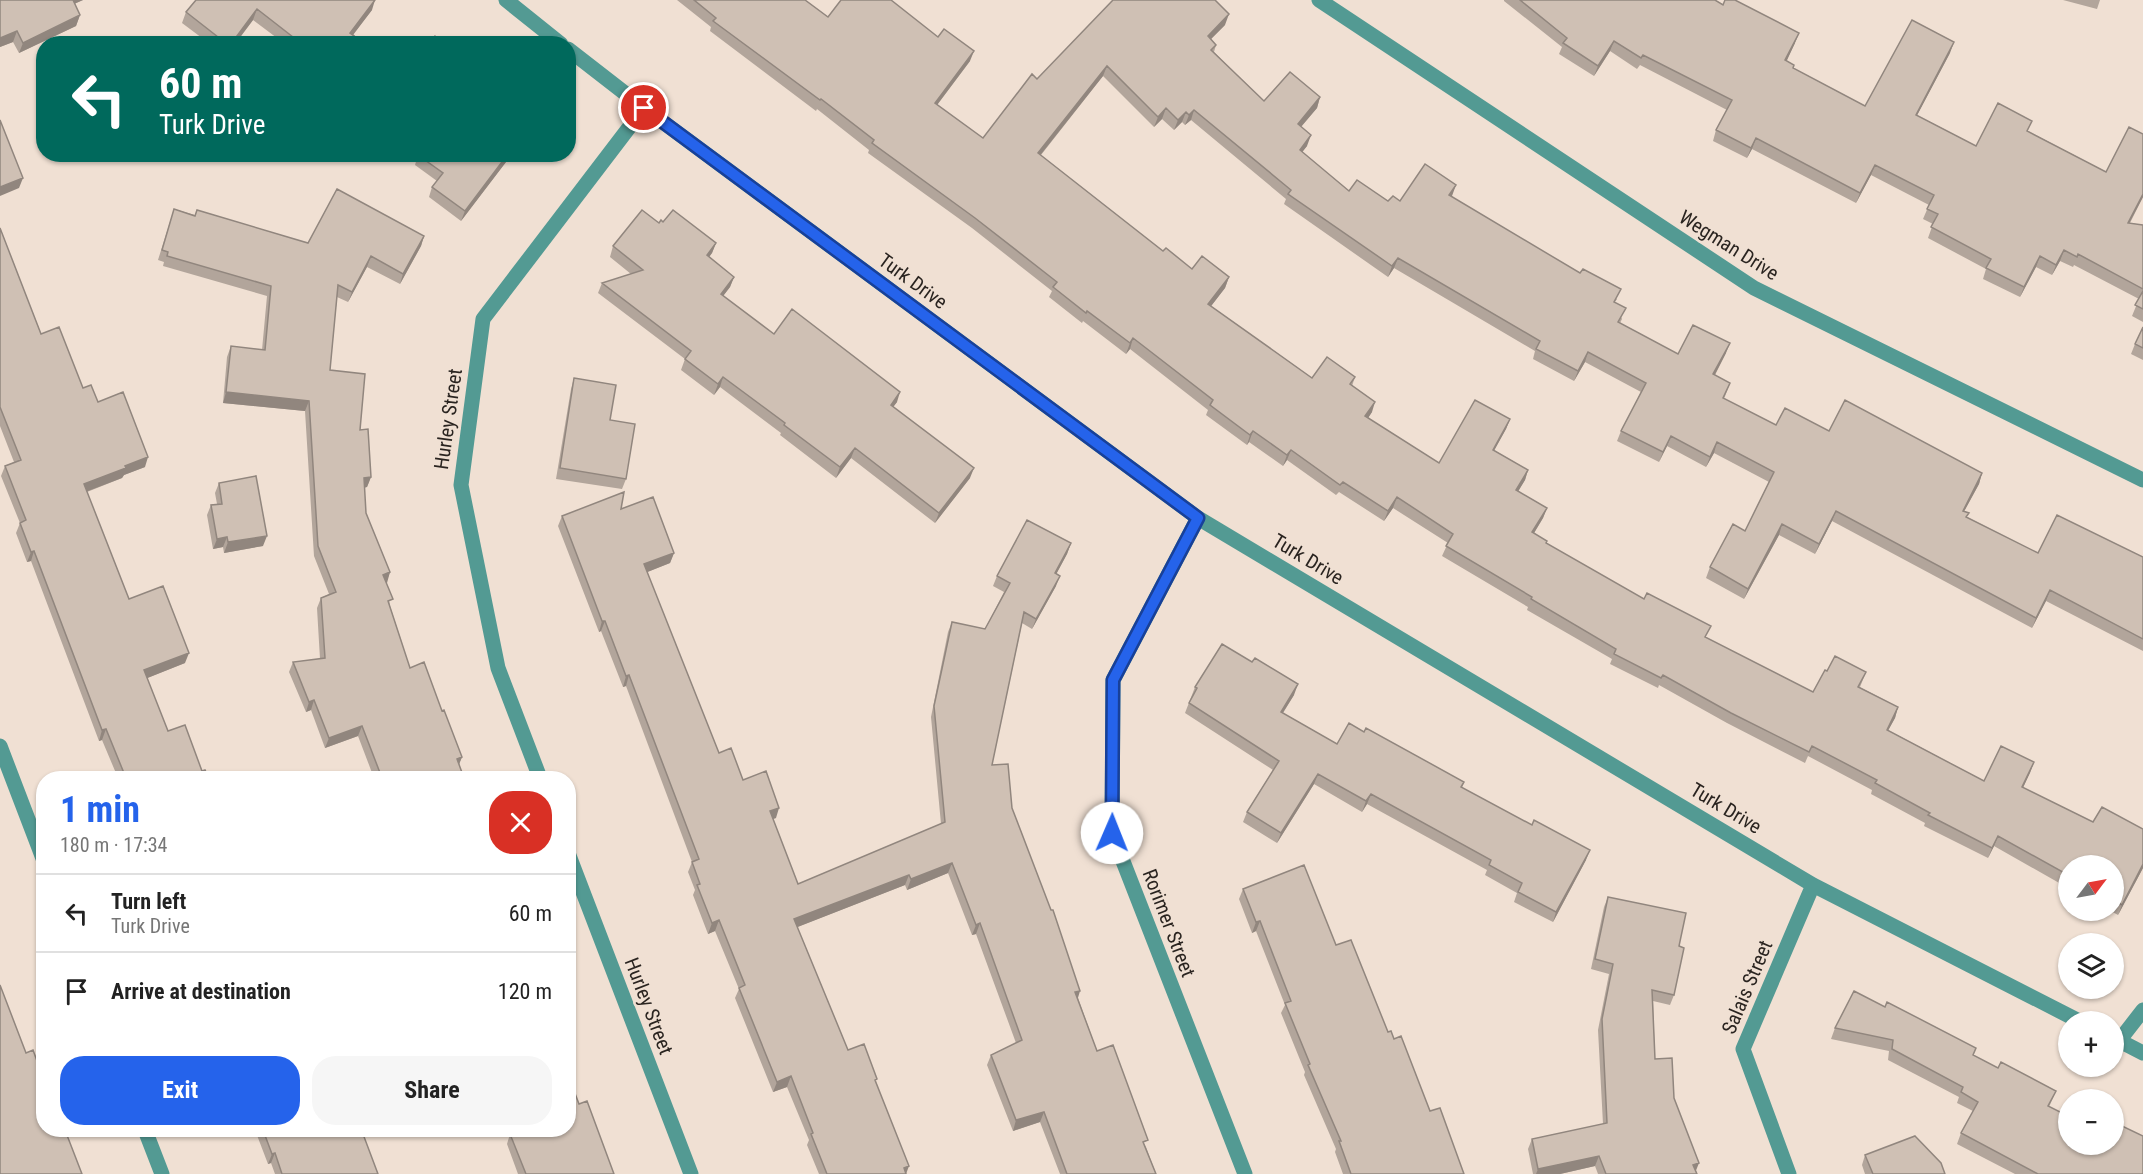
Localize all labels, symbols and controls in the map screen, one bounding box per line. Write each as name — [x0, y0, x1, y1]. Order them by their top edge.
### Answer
text: 60 m — [159, 59, 242, 108]
icon: left — [60, 60, 138, 138]
pin — [618, 82, 669, 133]
icon: arrive — [627, 91, 660, 124]
text: Turk Drive — [159, 109, 265, 141]
street label: Wegman Drive — [1675, 205, 1783, 285]
street label: Turk Drive — [874, 248, 952, 314]
street label: Hurley Street — [429, 367, 467, 471]
street label: Turk Drive — [1268, 528, 1348, 590]
street label: Turk Drive — [1686, 777, 1766, 839]
text: 1 min — [60, 789, 140, 831]
button: close — [489, 791, 552, 854]
position arrow — [1080, 801, 1144, 865]
text: 180 m · 17:34 — [60, 833, 167, 857]
north arrow — [2058, 855, 2124, 921]
map controls — [2058, 855, 2124, 1155]
street label: Rorimer Street — [1137, 866, 1201, 980]
text: Turn left — [111, 889, 186, 914]
icon: left — [60, 897, 93, 930]
text: 60 m — [509, 901, 552, 926]
text: Turk Drive — [111, 914, 190, 938]
button: layers — [2058, 933, 2124, 999]
street label: Salais Street — [1717, 937, 1777, 1037]
street label: Hurley Street — [620, 954, 678, 1058]
icon: arrive — [60, 975, 93, 1008]
text: Arrive at destination — [111, 979, 291, 1004]
text: 120 m — [498, 979, 552, 1004]
button: + — [2058, 1011, 2124, 1077]
button: Exit — [60, 1056, 300, 1125]
button: Share — [312, 1056, 552, 1125]
button: − — [2058, 1089, 2124, 1155]

